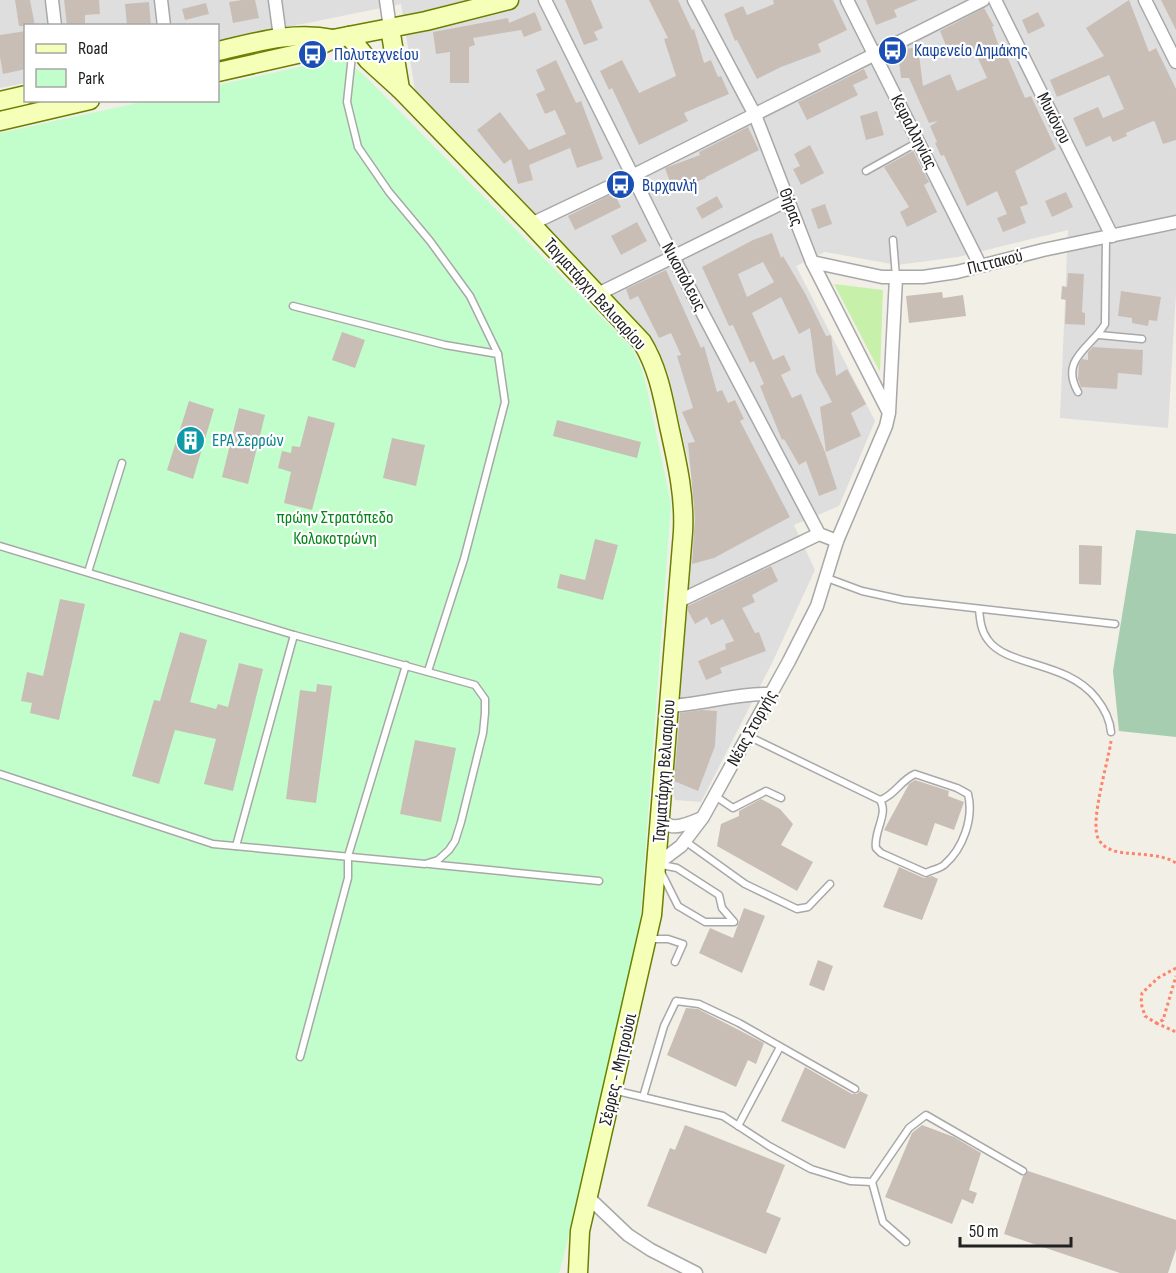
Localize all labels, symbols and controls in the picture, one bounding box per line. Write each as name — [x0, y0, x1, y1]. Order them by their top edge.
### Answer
legend — [24, 24, 219, 102]
bus stop icon: Καφενείο Δημάκης — [877, 34, 909, 66]
text: Road — [78, 38, 108, 59]
bus stop icon: Πολυτεχνείου — [297, 38, 329, 70]
place label: Καφενείο Δημάκης — [914, 40, 1028, 61]
place label: Πολυτεχνείου — [334, 44, 419, 65]
text: Park — [78, 68, 104, 89]
street label: Μυκόνου — [1032, 89, 1076, 147]
street label: Κεφαλληνίας — [886, 91, 942, 173]
bus stop icon: Βιρχανλή — [605, 169, 637, 201]
place label: Βιρχανλή — [642, 175, 698, 196]
street label: Θήρας — [774, 185, 808, 229]
street label: Ταγματάρχη Βελισαρίου — [539, 234, 651, 354]
street label: Νικοπόλεως — [657, 239, 711, 315]
street label: Πιττακού — [965, 245, 1025, 279]
building icon: ΕΡΑ Σερρών — [175, 424, 207, 456]
place label: ΕΡΑ Σερρών — [212, 430, 284, 451]
park label: πρώην Στρατόπεδο Κολοκοτρώνη — [277, 507, 393, 549]
street label: Νέας Στοργής — [722, 686, 782, 770]
street label: Ταγματάρχη Βελισαρίου — [649, 699, 679, 843]
street label: Σέρρες - Μητρούσι — [595, 1010, 641, 1127]
scale bar — [960, 1210, 1071, 1248]
text: 50 m — [969, 1221, 999, 1242]

